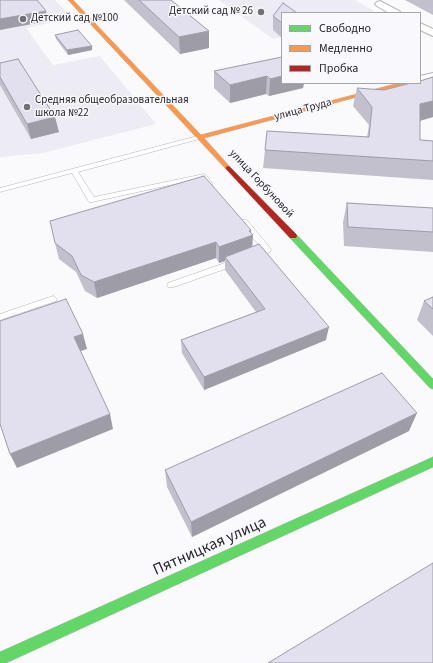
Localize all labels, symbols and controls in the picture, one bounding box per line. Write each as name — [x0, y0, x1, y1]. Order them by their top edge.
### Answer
place label: Детский сад № 26 — [169, 5, 253, 19]
marker: Детский сад № 26 — [256, 7, 266, 17]
place label: Детский сад №100 — [31, 12, 118, 26]
legend — [281, 12, 421, 84]
marker: Детский сад №100 — [18, 14, 28, 24]
text: Свободно — [319, 20, 371, 37]
text: Медленно — [319, 40, 373, 57]
text: Пробка — [319, 60, 358, 77]
place label: Средняя общеобразовательная школа №22 — [35, 94, 189, 120]
street label: улица Труда — [273, 96, 333, 124]
marker: Средняя общеобразовательная школа №22 — [22, 102, 32, 112]
street label: улица Горбуновой — [226, 147, 296, 221]
street label: Пятницкая улица — [150, 513, 270, 581]

